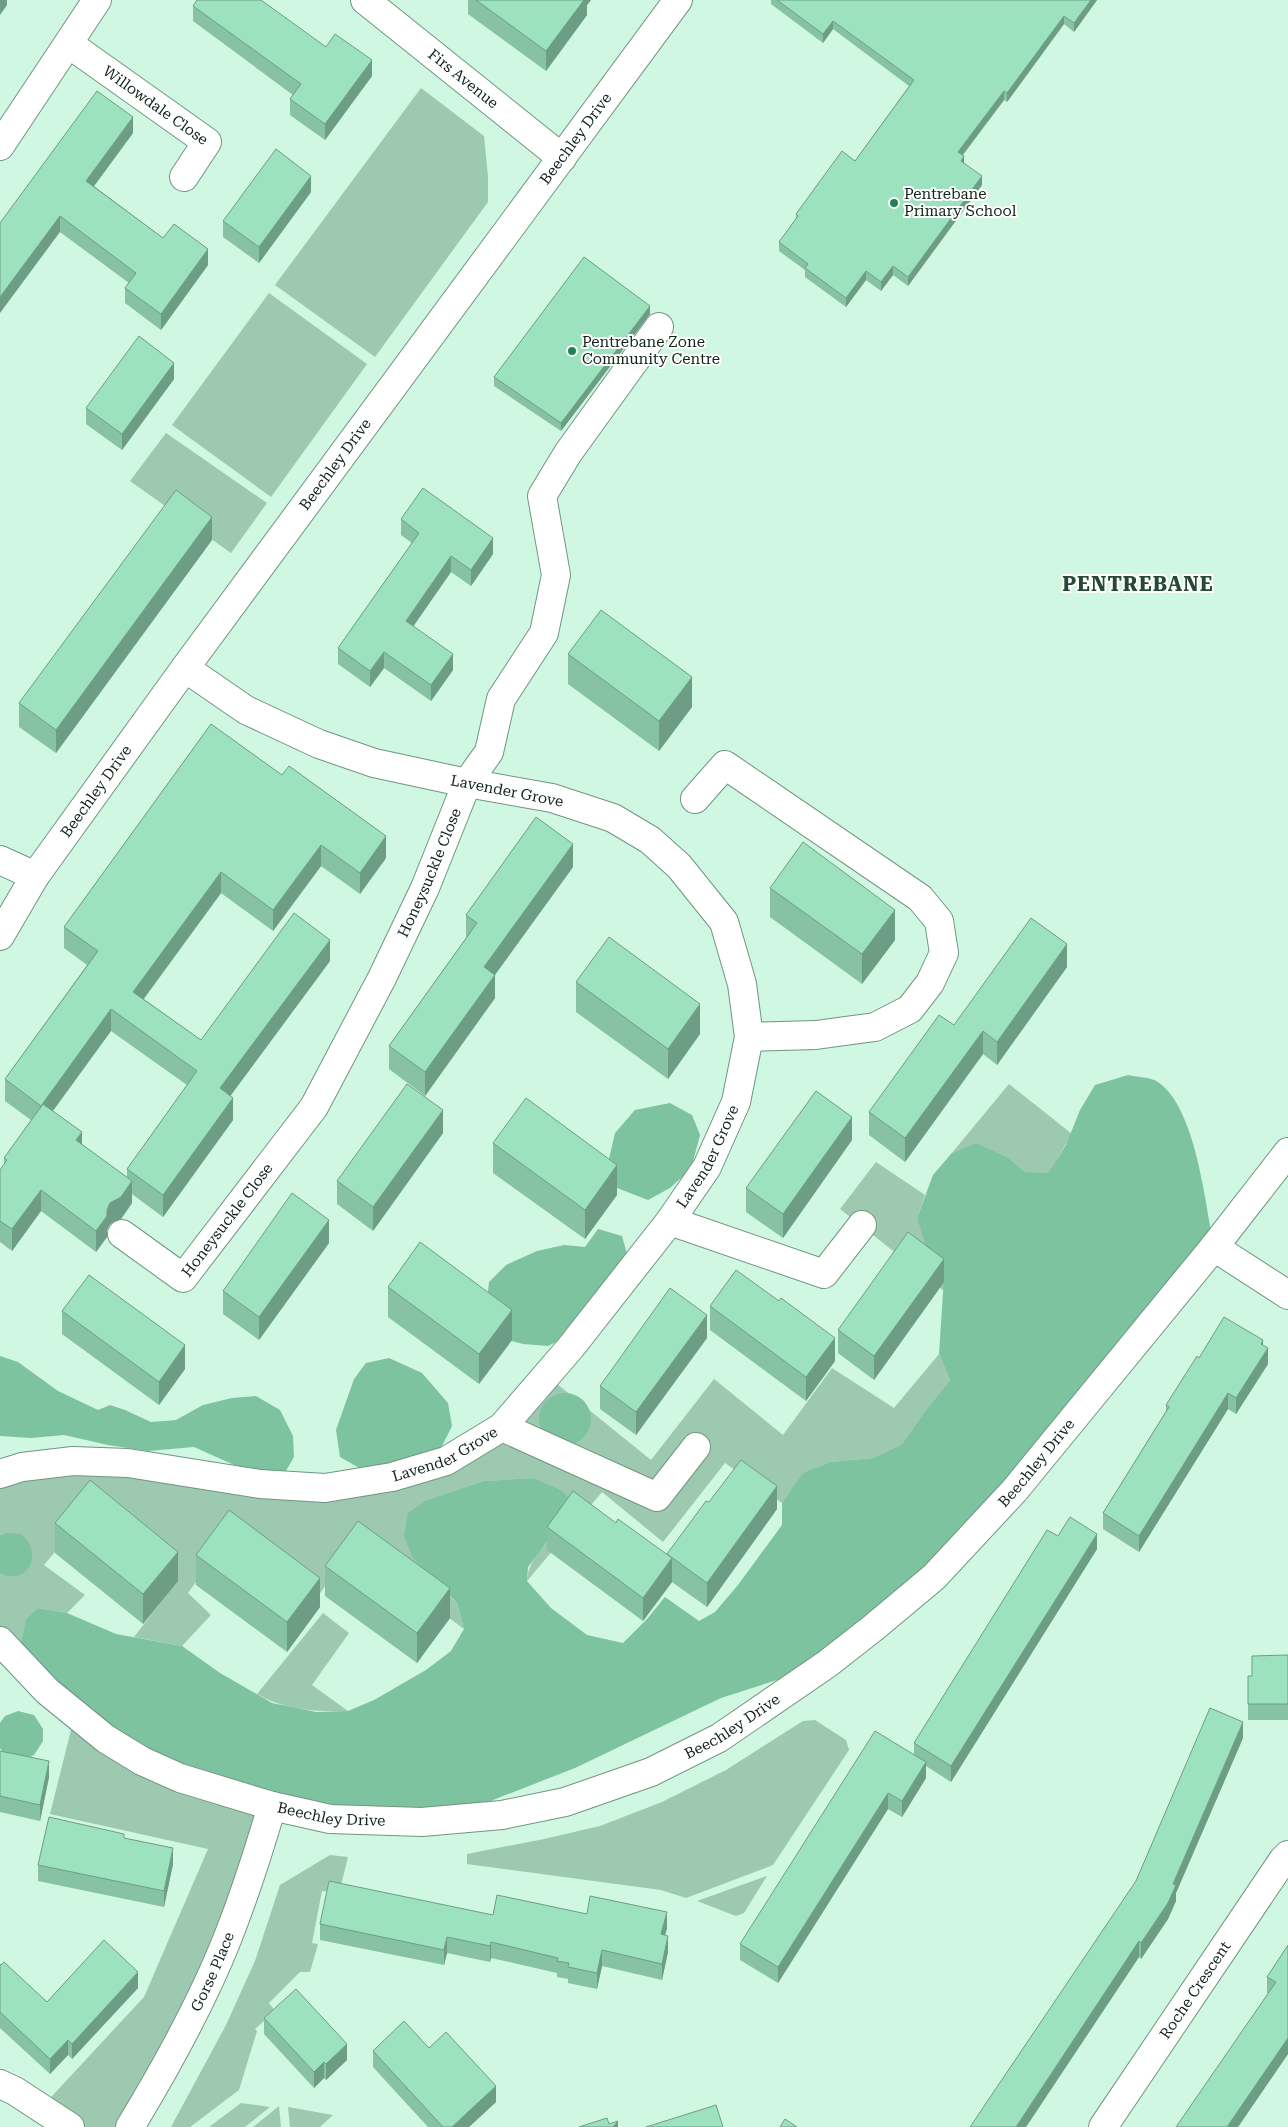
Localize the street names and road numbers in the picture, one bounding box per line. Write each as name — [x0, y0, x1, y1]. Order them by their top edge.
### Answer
street label: Firs Avenue — [425, 45, 502, 112]
street label: Willowdale Close — [99, 62, 211, 149]
street label: Beechley Drive — [536, 89, 615, 188]
street label: Beechley Drive — [296, 415, 375, 514]
street label: Beechley Drive — [57, 742, 135, 841]
street label: Lavender Grove — [449, 771, 565, 811]
street label: Honeysuckle Close — [394, 806, 465, 940]
street label: Lavender Grove — [673, 1102, 743, 1211]
street label: Honeysuckle Close — [178, 1160, 277, 1281]
street label: Beechley Drive — [995, 1415, 1078, 1511]
street label: Lavender Grove — [390, 1423, 501, 1485]
street label: Beechley Drive — [681, 1690, 783, 1763]
street label: Beechley Drive — [276, 1798, 386, 1830]
street label: Gorse Place — [187, 1929, 238, 2015]
street label: Roche Crescent — [1156, 1938, 1235, 2042]

